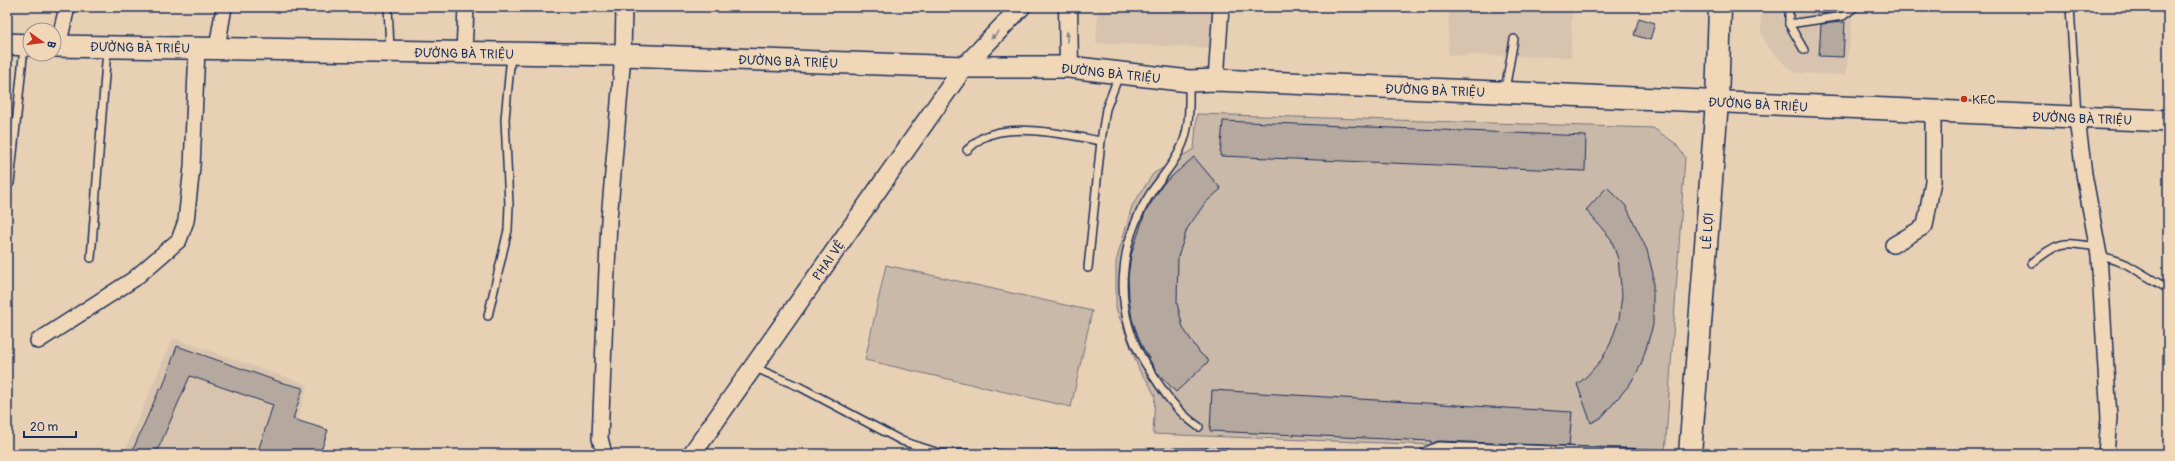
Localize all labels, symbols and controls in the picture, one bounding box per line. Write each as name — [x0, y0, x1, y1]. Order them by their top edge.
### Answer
north arrow — [22, 22, 62, 62]
one-way arrow — [990, 30, 1000, 40]
one-way arrow — [1064, 30, 1070, 43]
street label: ĐƯỜNG BÀ TRIỆU — [90, 39, 190, 57]
text: B — [44, 40, 58, 49]
street label: ĐƯỜNG BÀ TRIỆU — [414, 45, 514, 63]
street label: ĐƯỜNG BÀ TRIỆU — [738, 52, 838, 72]
street label: ĐƯỜNG BÀ TRIỆU — [1060, 61, 1161, 87]
street label: ĐƯỜNG BÀ TRIỆU — [1385, 81, 1485, 101]
place label: KFC — [1972, 92, 1996, 108]
street label: ĐƯỜNG BÀ TRIỆU — [1708, 94, 1808, 116]
marker: KFC — [1959, 94, 1969, 104]
street label: ĐƯỜNG BÀ TRIỆU — [2032, 109, 2132, 129]
street label: LÊ LỢI — [1699, 212, 1717, 250]
street label: PHAI VỆ — [809, 237, 848, 284]
scale bar — [24, 413, 76, 439]
text: 20 m — [30, 420, 59, 435]

